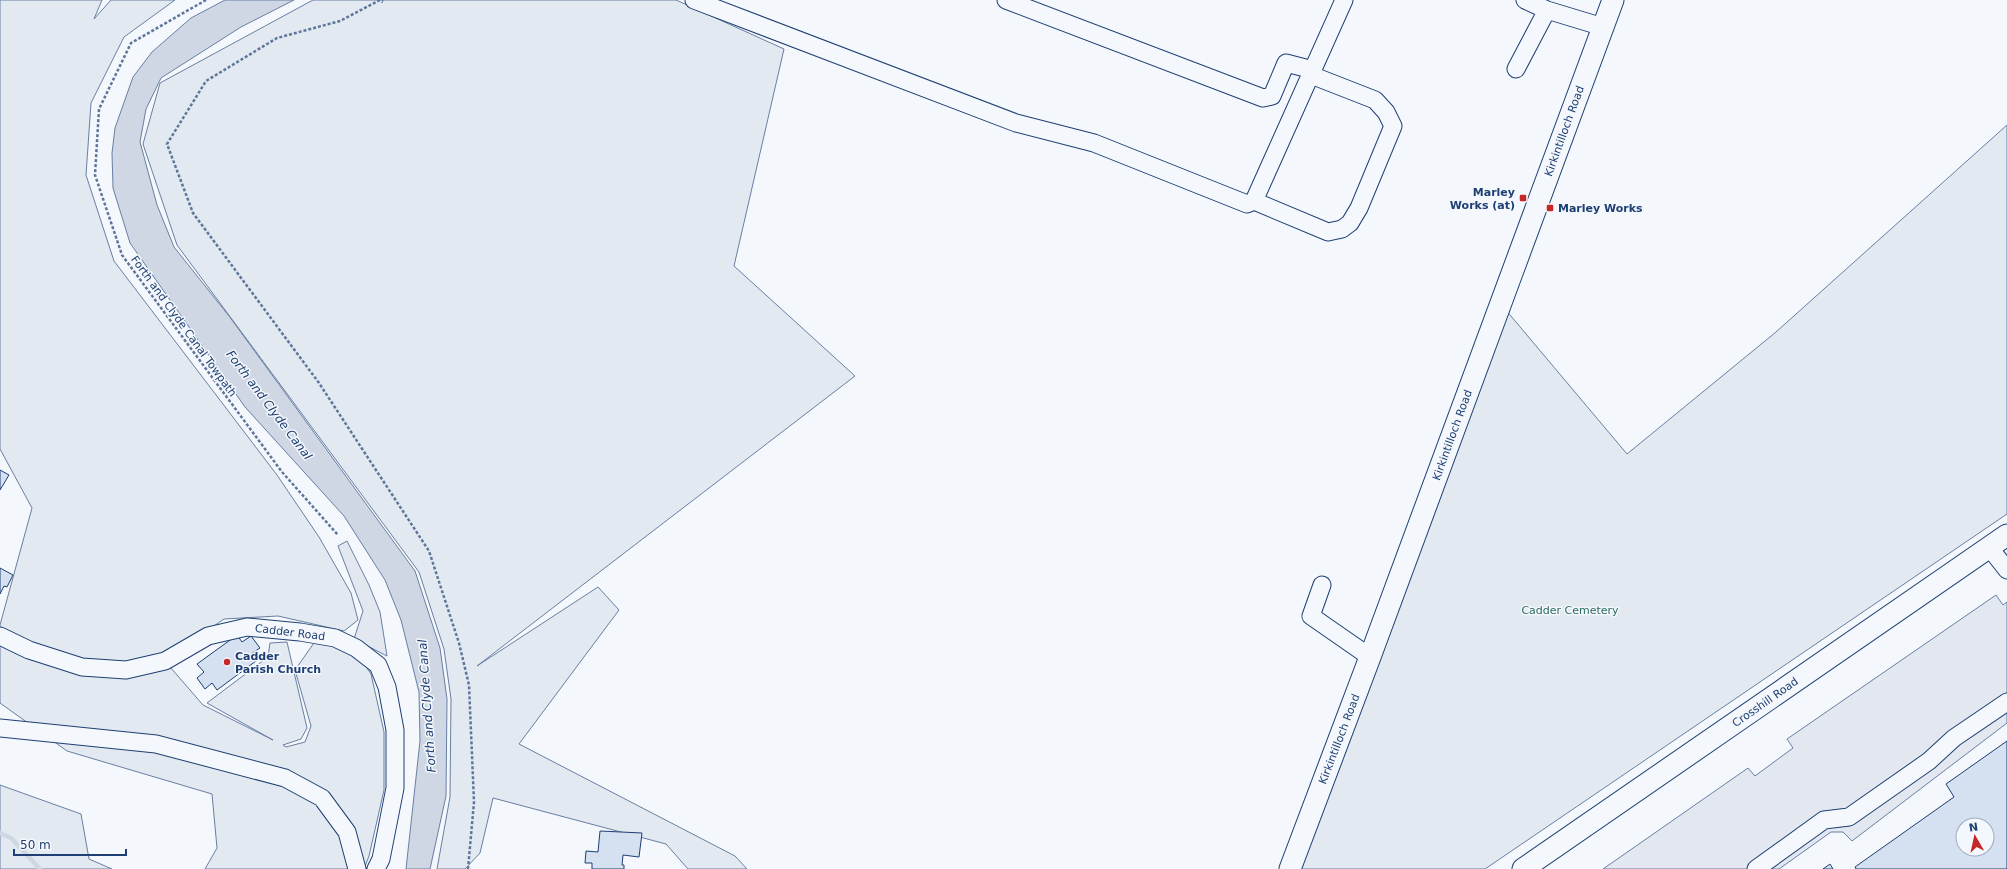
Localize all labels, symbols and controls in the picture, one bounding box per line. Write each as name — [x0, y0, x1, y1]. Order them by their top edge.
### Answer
street label: Kirkintilloch Road — [1542, 84, 1587, 178]
place label: Marley Works (at) — [1450, 186, 1515, 212]
marker: Marley Works (at) — [1518, 193, 1528, 203]
place label: Marley Works — [1558, 202, 1643, 215]
marker: Marley Works — [1545, 203, 1555, 213]
street label: Forth and Clyde Canal Towpath — [128, 253, 239, 399]
water label: Forth and Clyde Canal — [223, 348, 315, 463]
street label: Kirkintilloch Road — [1430, 388, 1475, 482]
park label: Cadder Cemetery — [1521, 604, 1619, 617]
street label: Cadder Road — [254, 622, 326, 643]
water label: Forth and Clyde Canal — [415, 638, 439, 773]
place label: Cadder Parish Church — [235, 650, 321, 676]
marker: Cadder Parish Church — [222, 657, 232, 667]
street label: Crosshill Road — [1730, 675, 1801, 730]
street label: Kirkintilloch Road — [1316, 692, 1363, 786]
north arrow — [1955, 817, 1995, 857]
text: N — [1968, 820, 1979, 835]
scale bar — [14, 831, 126, 857]
text: 50 m — [20, 838, 51, 852]

